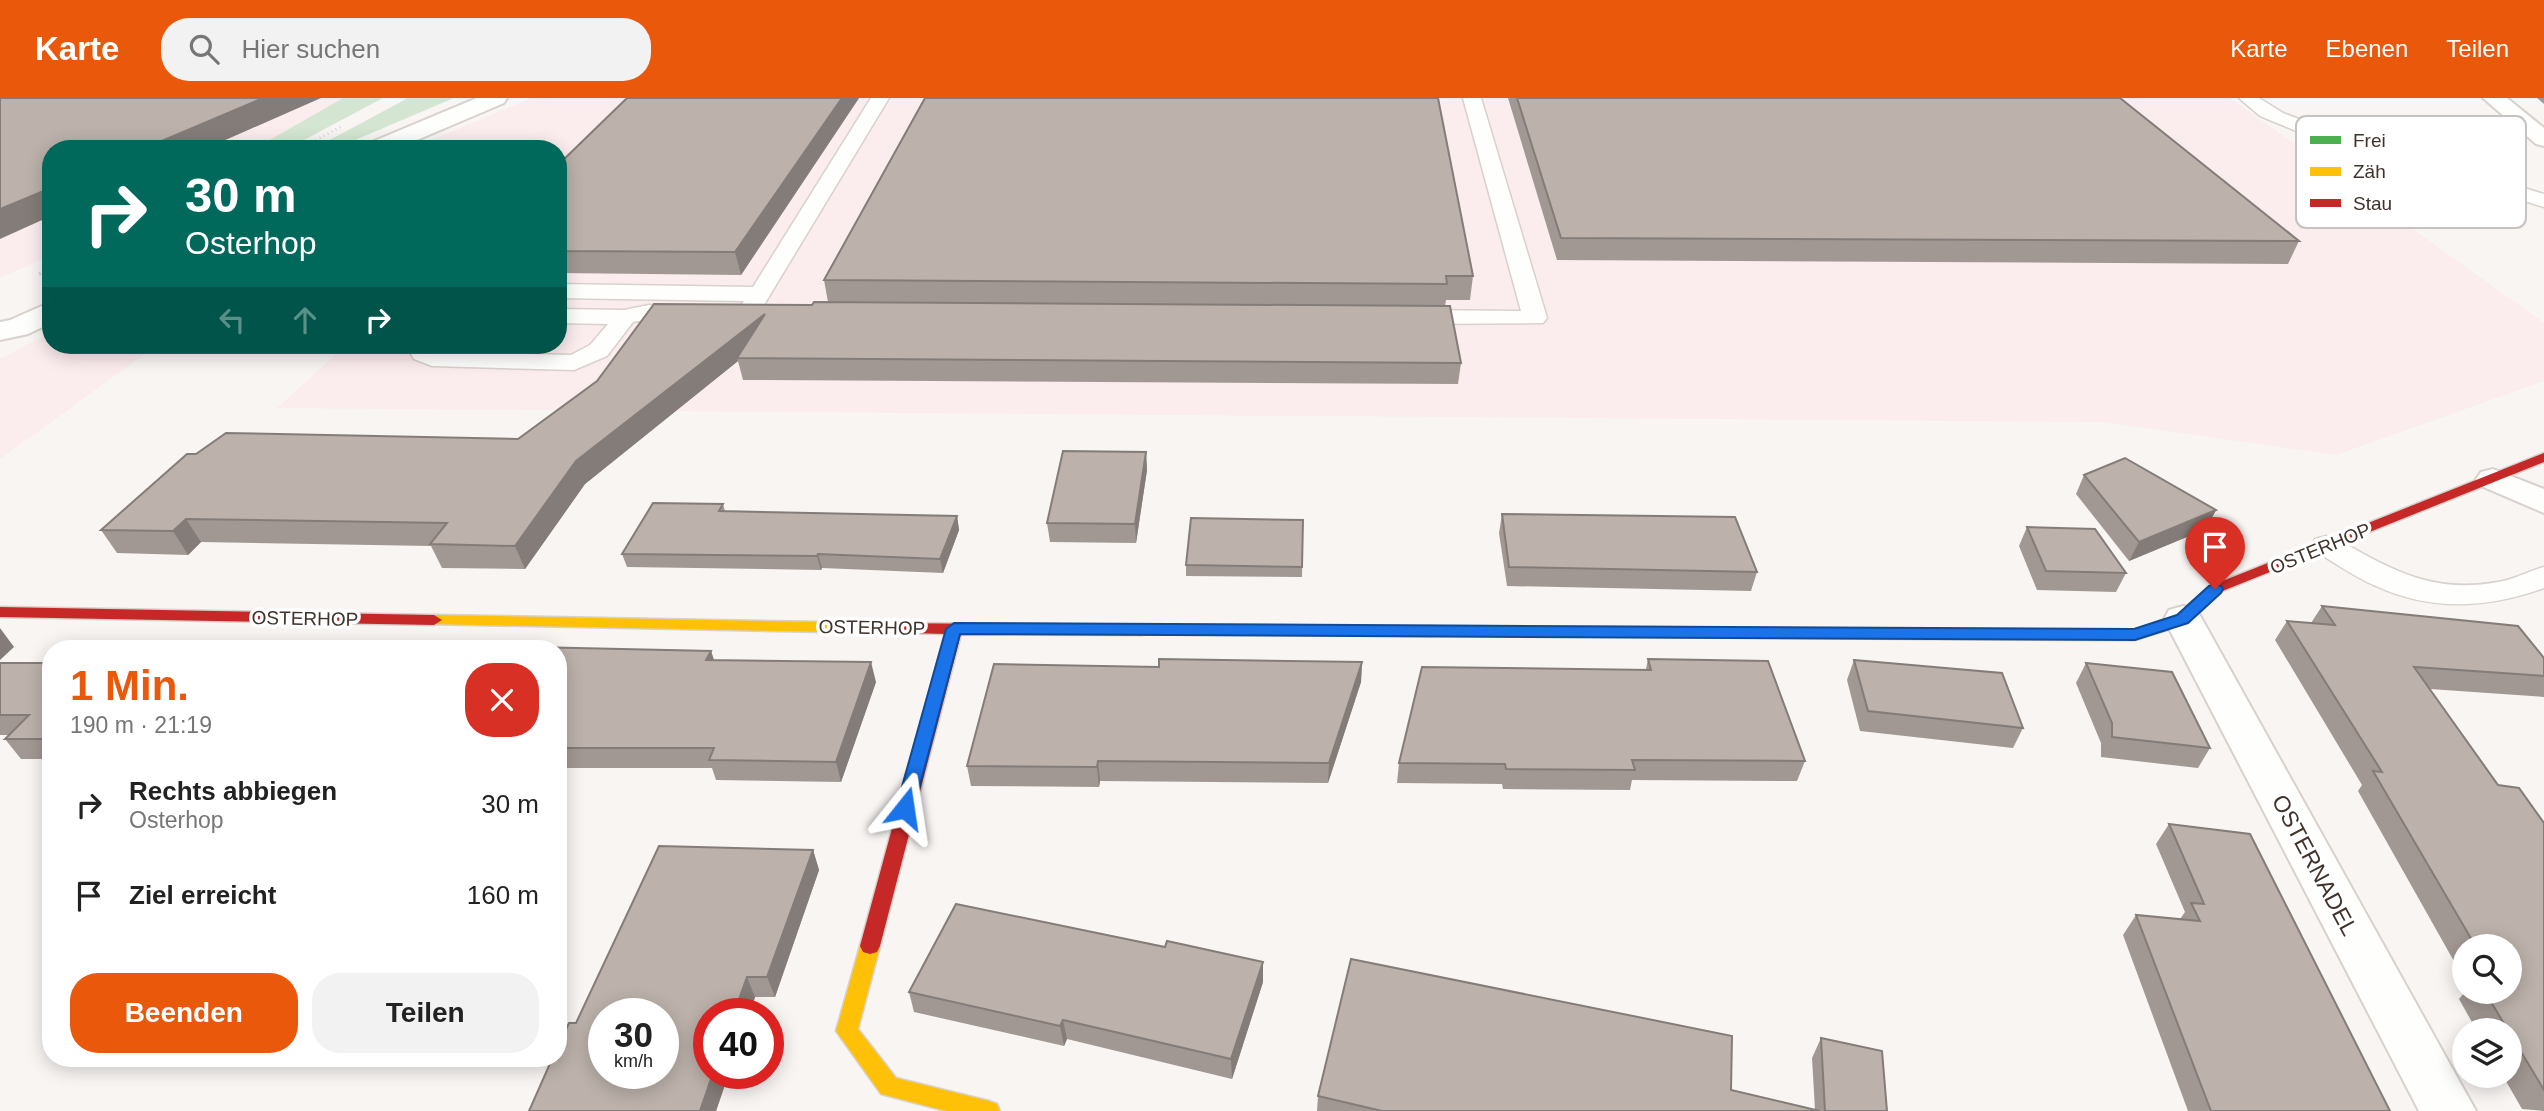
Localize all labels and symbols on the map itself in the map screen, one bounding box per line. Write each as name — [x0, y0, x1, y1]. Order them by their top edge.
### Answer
legend — [2296, 116, 2526, 228]
text: Frei — [2353, 130, 2386, 151]
text: Zäh — [2353, 161, 2386, 182]
text: Stau — [2353, 193, 2392, 214]
pin — [2185, 517, 2245, 589]
street label: OSTERHOP — [2267, 519, 2374, 578]
street label: OSTERHOP — [252, 607, 358, 630]
street label: OSTERHOP — [819, 616, 925, 639]
position arrow — [868, 771, 942, 845]
street label: OSTERNADEL — [2267, 790, 2363, 940]
speed limit sign: 40 — [693, 998, 784, 1089]

